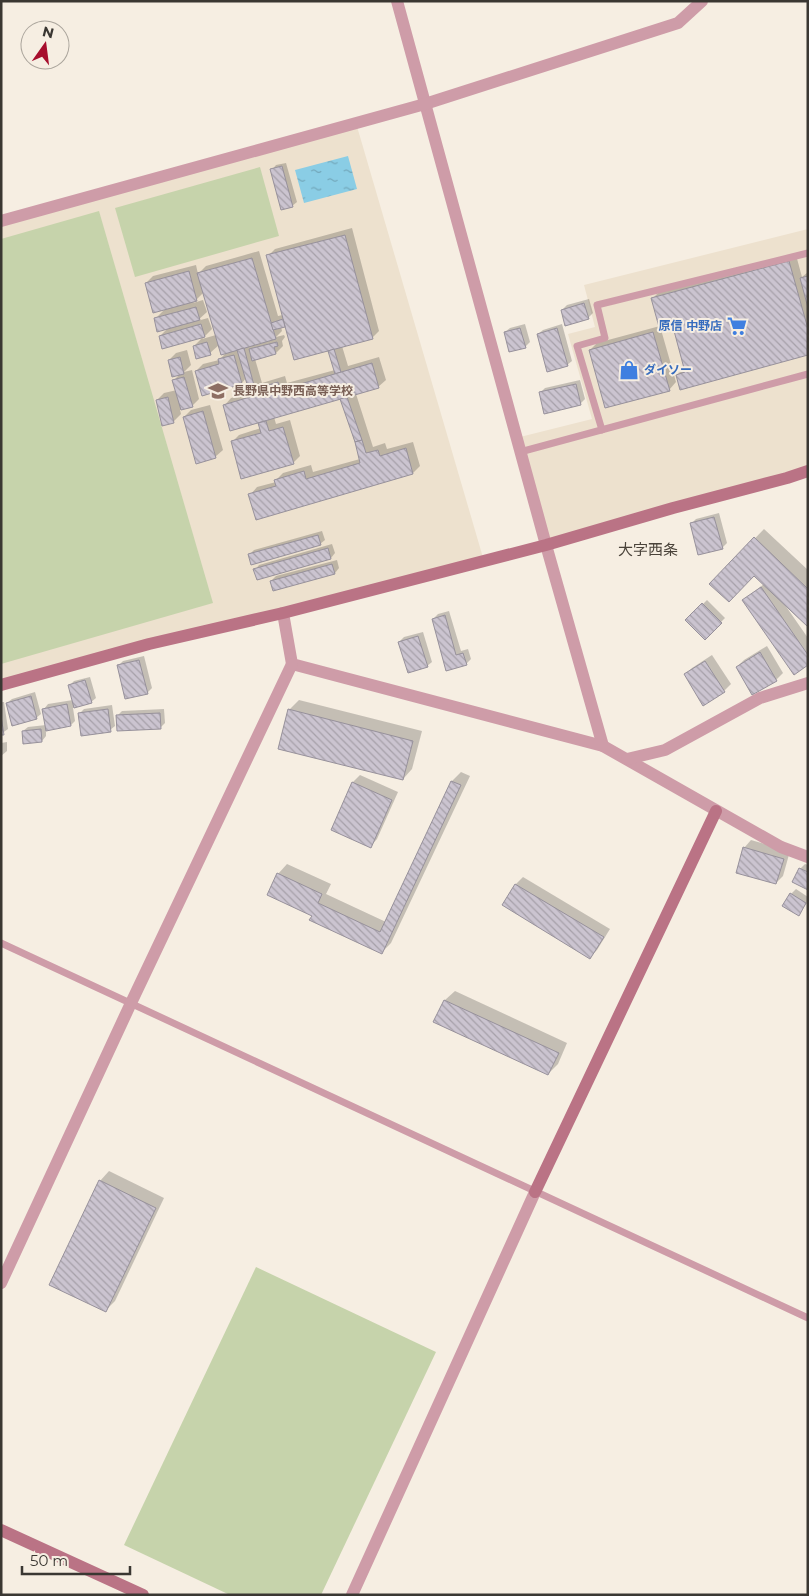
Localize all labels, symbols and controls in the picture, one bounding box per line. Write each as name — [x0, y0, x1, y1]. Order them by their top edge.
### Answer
north arrow — [20, 20, 70, 70]
text: N — [40, 22, 56, 42]
supermarket icon: 原信 中野店 — [726, 315, 748, 337]
place label: 原信 中野店 — [659, 318, 722, 333]
shop icon: ダイソー — [618, 359, 640, 381]
place label: ダイソー — [644, 362, 692, 377]
school or university icon: 長野県中野西高等学校 — [207, 380, 229, 402]
place label: 長野県中野西高等学校 — [233, 383, 353, 398]
district label: 大字西条 — [618, 540, 678, 559]
scale bar — [22, 1544, 130, 1576]
text: 50 m — [30, 1551, 68, 1570]

